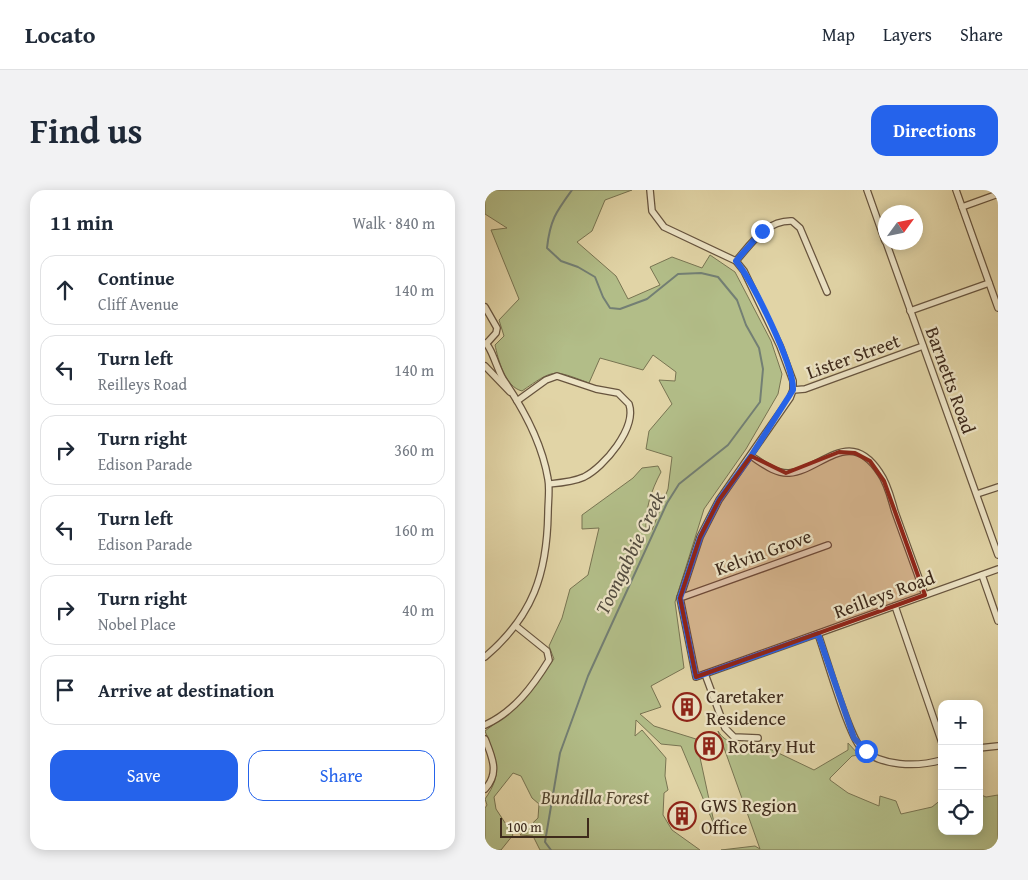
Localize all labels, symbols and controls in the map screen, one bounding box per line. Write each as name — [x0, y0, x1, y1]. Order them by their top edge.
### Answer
text: Locato — [25, 17, 96, 52]
text: Map — [822, 21, 855, 48]
text: Layers — [883, 21, 932, 48]
text: Share — [960, 21, 1003, 48]
text: Find us — [30, 105, 143, 156]
button: Directions — [871, 105, 998, 156]
north arrow — [878, 205, 923, 250]
text: 11 min — [50, 207, 113, 238]
text: Walk · 840 m — [352, 211, 435, 235]
route end — [751, 220, 774, 243]
text: Continue — [98, 264, 175, 292]
icon: ahead — [51, 276, 79, 304]
text: 140 m — [394, 278, 434, 302]
text: Cliff Avenue — [98, 292, 179, 316]
street label: Barnetts Road — [919, 323, 984, 438]
street label: Lister Street — [802, 326, 904, 386]
text: Turn left — [98, 344, 173, 372]
icon: left — [51, 356, 79, 384]
text: 140 m — [394, 358, 434, 382]
text: Reilleys Road — [98, 372, 187, 396]
text: Turn right — [98, 424, 187, 452]
icon: right — [51, 436, 79, 464]
text: 360 m — [394, 438, 434, 462]
text: Edison Parade — [98, 452, 192, 476]
water label: Toongabbie Creek — [587, 486, 672, 619]
text: Turn left — [98, 504, 173, 532]
icon: left — [51, 516, 79, 544]
text: 160 m — [394, 518, 434, 542]
street label: Kelvin Grove — [711, 522, 815, 582]
text: Edison Parade — [98, 532, 192, 556]
street label: Reilleys Road — [830, 562, 939, 625]
text: Turn right — [98, 584, 187, 612]
icon: right — [51, 596, 79, 624]
text: 40 m — [402, 598, 434, 622]
text: Nobel Place — [98, 612, 176, 636]
icon: arrive — [51, 676, 79, 704]
text: Arrive at destination — [98, 676, 274, 704]
place label: Caretaker Residence — [706, 682, 786, 732]
building icon: Caretaker Residence — [672, 692, 702, 722]
map controls — [938, 700, 983, 835]
button: + — [938, 700, 983, 745]
building icon: Rotary Hut — [694, 731, 724, 761]
place label: Rotary Hut — [728, 732, 816, 760]
route start — [855, 740, 878, 763]
button: − — [938, 745, 983, 790]
button: Save — [50, 750, 238, 801]
button: Share — [248, 750, 435, 801]
park label: Bundilla Forest — [540, 783, 650, 811]
button: locate — [938, 790, 983, 835]
place label: GWS Region Office — [701, 791, 797, 841]
building icon: GWS Region Office — [667, 801, 697, 831]
scale bar — [500, 815, 589, 838]
text: 100 m — [507, 817, 542, 837]

